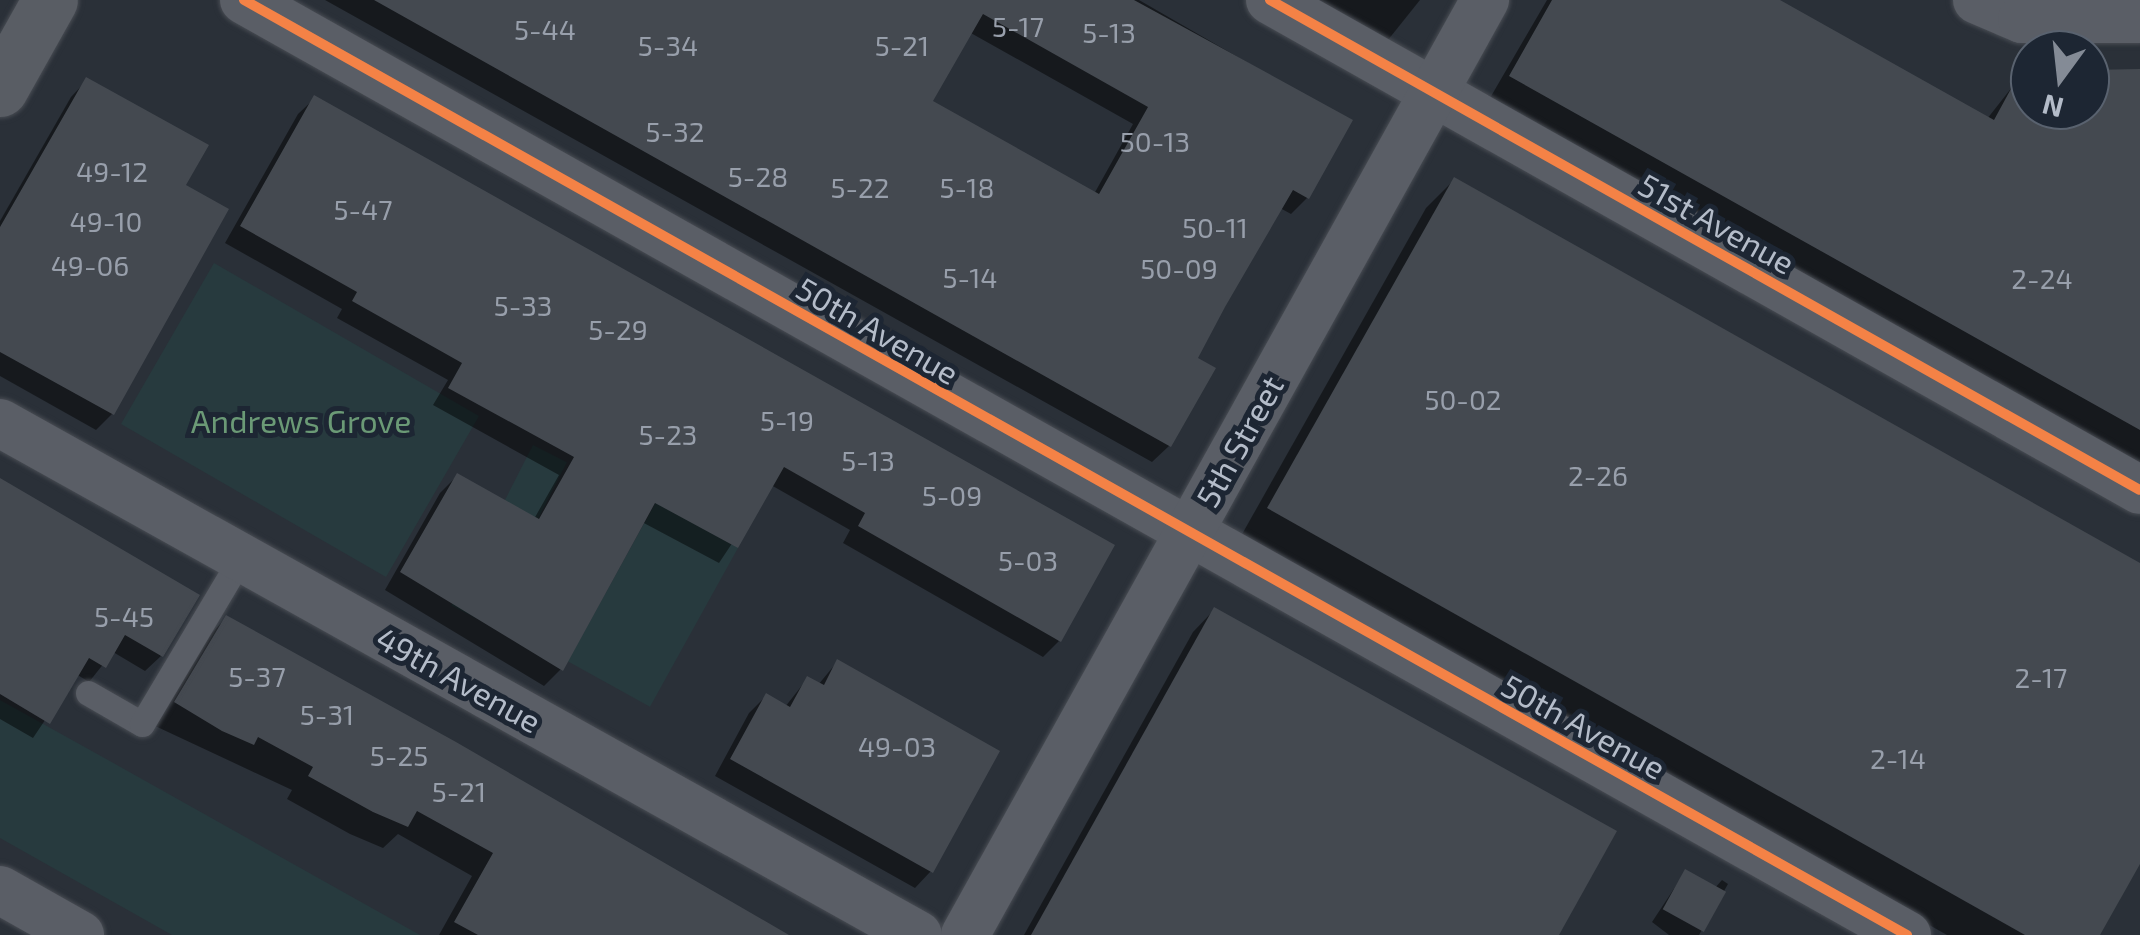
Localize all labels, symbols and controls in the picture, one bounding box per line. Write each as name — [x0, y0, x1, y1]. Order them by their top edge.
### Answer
house number: 5-17 — [992, 9, 1044, 43]
house number: 5-44 — [514, 12, 576, 46]
house number: 5-13 — [1082, 15, 1136, 49]
house number: 5-34 — [638, 28, 698, 62]
house number: 5-21 — [875, 28, 929, 62]
north arrow — [2010, 30, 2110, 130]
text: N — [2039, 88, 2067, 126]
house number: 5-32 — [646, 114, 704, 148]
house number: 50-13 — [1120, 124, 1190, 158]
house number: 49-12 — [76, 154, 148, 188]
house number: 5-28 — [728, 159, 788, 193]
street label: 51st Avenue — [1632, 164, 1802, 282]
house number: 5-22 — [830, 170, 890, 204]
house number: 5-18 — [940, 170, 994, 204]
house number: 5-47 — [333, 192, 393, 226]
house number: 49-10 — [70, 204, 142, 238]
house number: 50-11 — [1182, 210, 1248, 244]
house number: 49-06 — [51, 248, 129, 282]
house number: 50-09 — [1140, 251, 1218, 285]
house number: 5-14 — [942, 260, 998, 294]
house number: 2-24 — [2011, 261, 2073, 295]
street label: 50th Avenue — [790, 268, 966, 392]
house number: 5-33 — [494, 288, 552, 322]
house number: 5-29 — [588, 312, 648, 346]
street label: 5th Street — [1187, 369, 1291, 513]
house number: 50-02 — [1424, 382, 1502, 416]
park label: Andrews Grove — [191, 401, 411, 439]
house number: 5-19 — [760, 403, 814, 437]
house number: 5-23 — [639, 417, 697, 451]
house number: 5-13 — [841, 443, 895, 477]
house number: 2-26 — [1568, 458, 1628, 492]
house number: 5-09 — [922, 478, 982, 512]
house number: 5-03 — [998, 543, 1058, 577]
house number: 5-45 — [94, 599, 154, 633]
street label: 49th Avenue — [370, 618, 548, 740]
house number: 5-37 — [228, 659, 286, 693]
house number: 2-17 — [2015, 660, 2067, 694]
street label: 50th Avenue — [1495, 665, 1673, 787]
house number: 5-31 — [300, 697, 354, 731]
house number: 49-03 — [858, 729, 936, 763]
house number: 5-25 — [370, 738, 428, 772]
house number: 2-14 — [1870, 741, 1926, 775]
house number: 5-21 — [432, 774, 486, 808]

